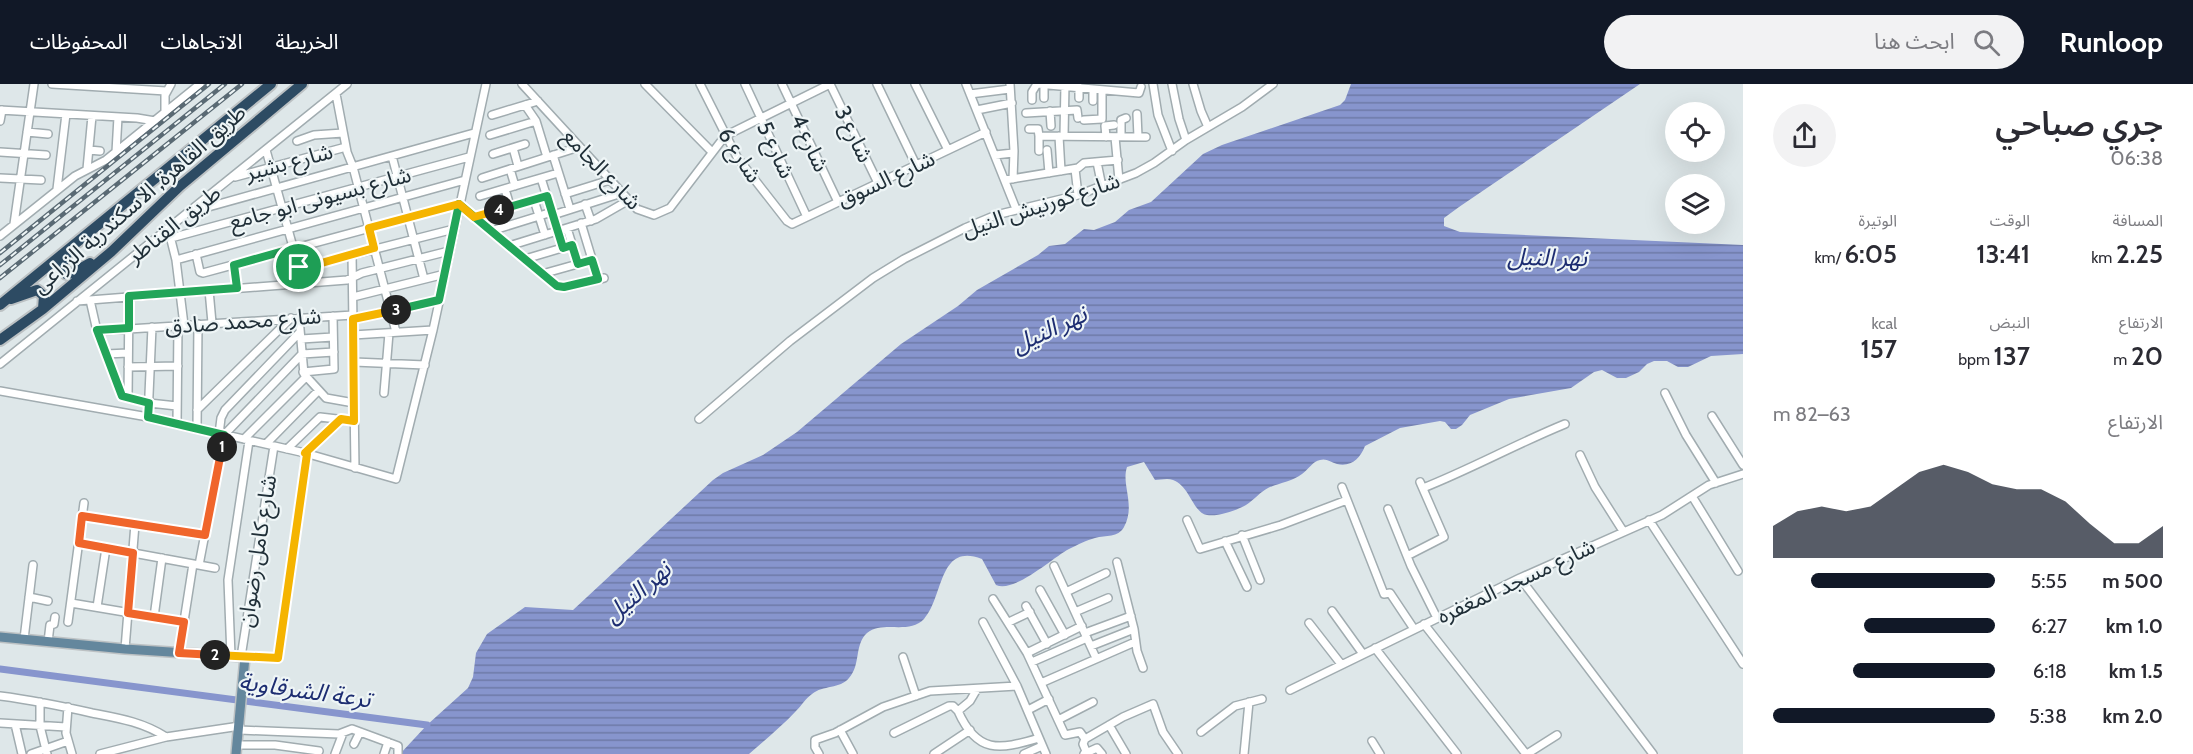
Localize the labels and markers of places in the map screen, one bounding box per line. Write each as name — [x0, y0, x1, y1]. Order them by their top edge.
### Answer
pin: 4 — [484, 195, 514, 225]
pin — [273, 241, 324, 292]
pin: 3 — [381, 295, 411, 325]
pin: 1 — [207, 432, 237, 462]
pin: 2 — [200, 640, 230, 670]

